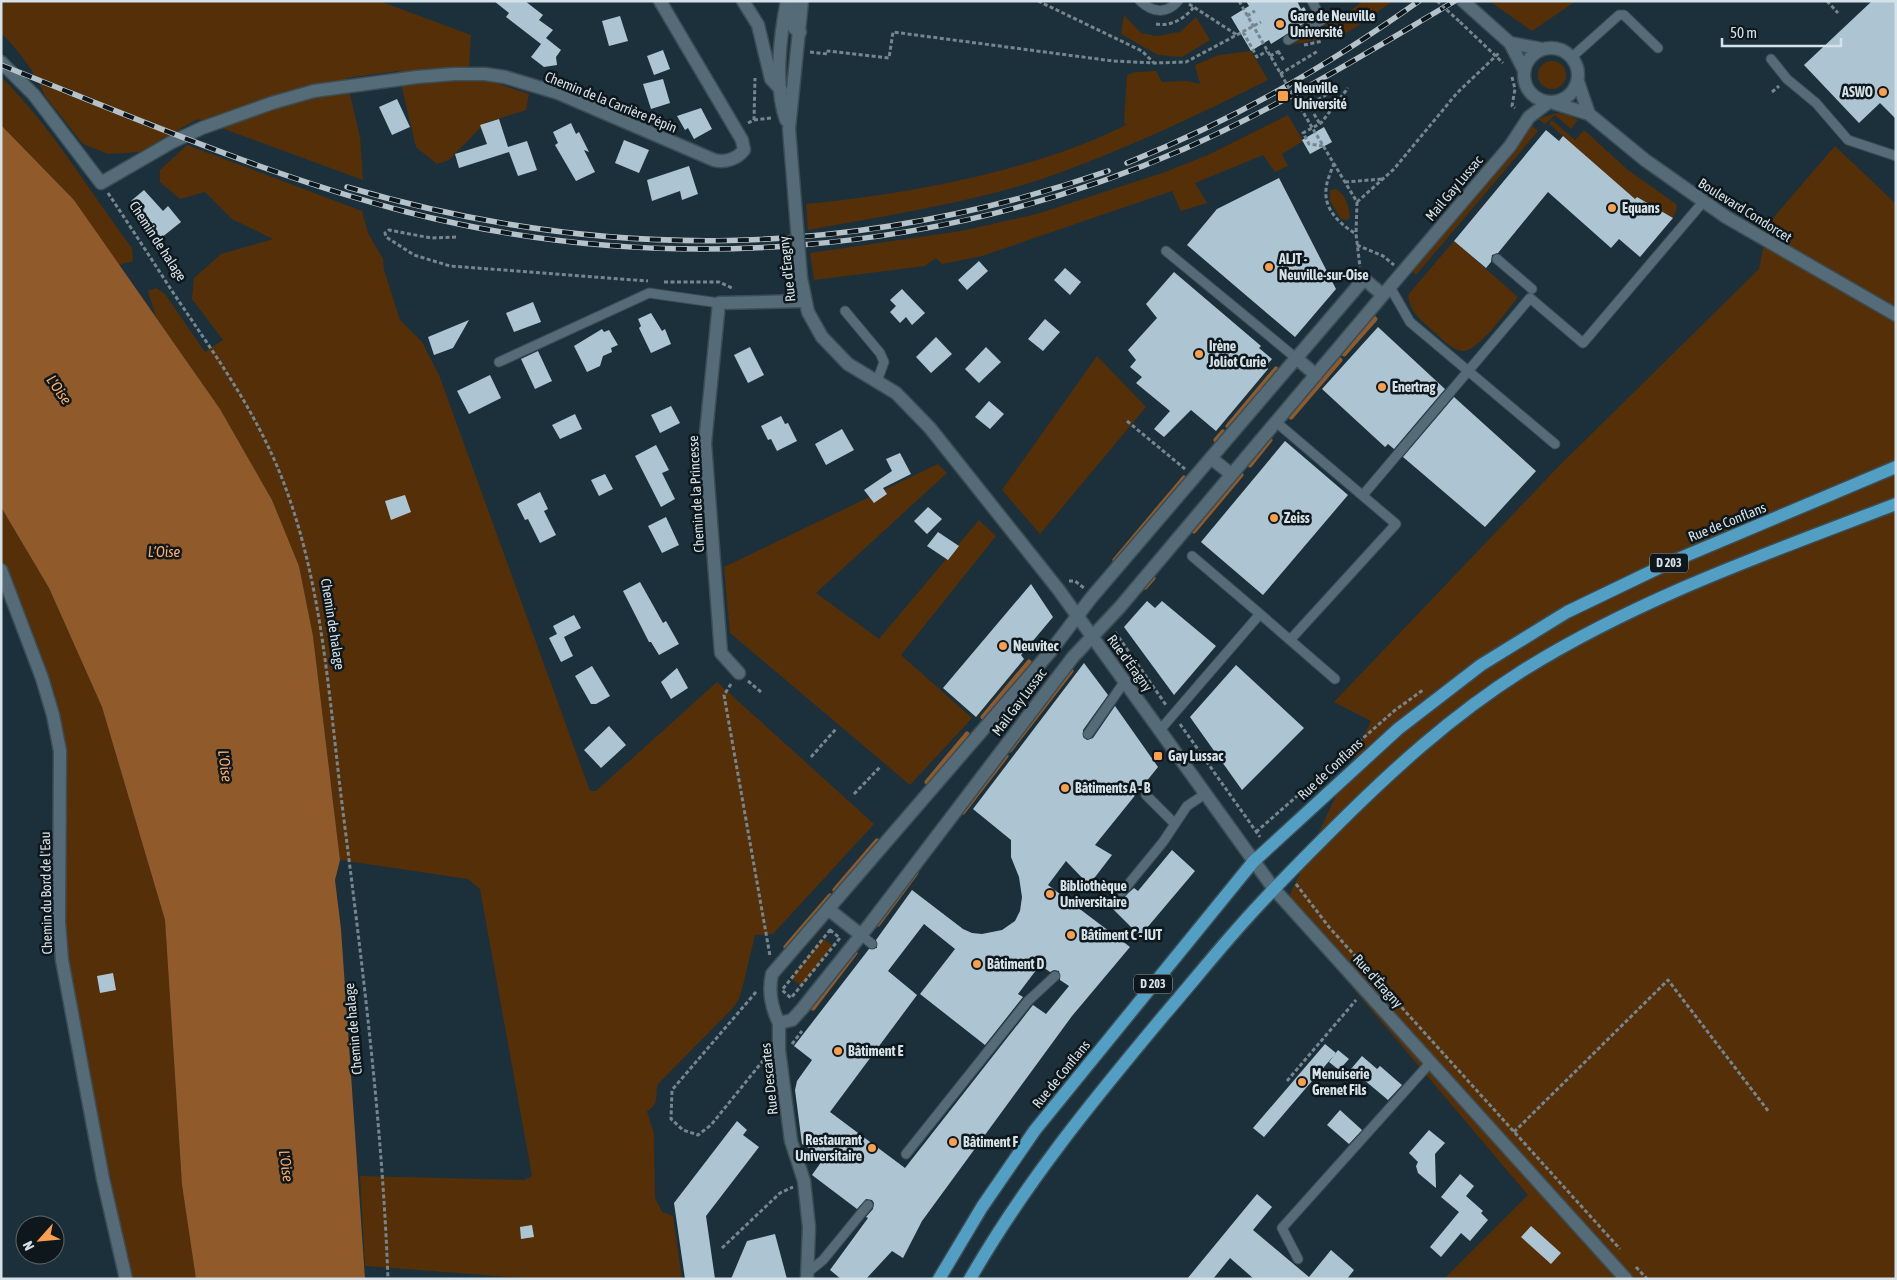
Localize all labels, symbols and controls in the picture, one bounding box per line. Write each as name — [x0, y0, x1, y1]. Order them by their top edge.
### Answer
place label: Gare de Neuville Université — [1290, 8, 1375, 40]
scale bar — [1722, 15, 1841, 47]
marker: Gare de Neuville Université — [1274, 18, 1286, 30]
text: 50 m — [1730, 24, 1757, 41]
street label: Chemin de la Carrière Pépin — [543, 68, 679, 136]
place label: Neuville Université — [1294, 80, 1347, 112]
place label: ASWO — [1841, 84, 1873, 100]
marker: ASWO — [1877, 86, 1889, 98]
marker: Neuville Université — [1276, 89, 1290, 103]
street label: Mail Gay Lussac — [1422, 152, 1486, 224]
street label: Boulevard Condorcet — [1695, 175, 1795, 245]
street label: Chemin de halage — [126, 198, 190, 284]
place label: Equans — [1622, 200, 1660, 216]
marker: Equans — [1606, 202, 1618, 214]
street label: Rue d'Éragny — [776, 235, 798, 303]
place label: ALJT - Neuville-sur-Oise — [1278, 251, 1369, 283]
marker: ALJT - Neuville-sur-Oise — [1263, 261, 1275, 273]
place label: Irène Joliot Curie — [1208, 338, 1266, 370]
marker: Irène Joliot Curie — [1193, 348, 1205, 360]
water label: L'Oise — [43, 372, 76, 408]
place label: Enertrag — [1392, 379, 1436, 395]
marker: Enertrag — [1376, 381, 1388, 393]
street label: Chemin de la Princesse — [685, 435, 707, 553]
street label: Rue de Conflans — [1686, 499, 1768, 545]
place label: Zeiss — [1284, 510, 1310, 526]
marker: Zeiss — [1268, 512, 1280, 524]
water label: L’Oise — [148, 543, 181, 560]
road number: D 203 — [1650, 554, 1688, 572]
street label: Chemin de halage — [318, 577, 348, 671]
street label: Rue d'Éragny — [1104, 632, 1156, 695]
place label: Neuvitec — [1013, 638, 1060, 654]
marker: Neuvitec — [997, 640, 1009, 652]
street label: Mail Gay Lussac — [989, 665, 1050, 739]
street label: Rue de Conflans — [1294, 735, 1366, 803]
place label: Gay Lussac — [1168, 748, 1224, 764]
water label: L'Oise — [215, 749, 236, 783]
marker: Gay Lussac — [1152, 750, 1164, 762]
place label: Bâtiments A - B — [1075, 780, 1151, 796]
marker: Bâtiments A - B — [1059, 782, 1071, 794]
street label: Chemin du Bord de l'Eau — [37, 831, 55, 955]
place label: Bibliothèque Universitaire — [1060, 878, 1127, 910]
marker: Bibliothèque Universitaire — [1044, 888, 1056, 900]
place label: Bâtiment C - IUT — [1081, 927, 1163, 943]
marker: Bâtiment C - IUT — [1065, 929, 1077, 941]
street label: Rue d'Éragny — [1350, 951, 1406, 1011]
place label: Bâtiment D — [987, 956, 1045, 972]
marker: Bâtiment D — [971, 958, 983, 970]
road number: D 203 — [1134, 974, 1172, 994]
street label: Chemin de halage — [341, 982, 365, 1076]
street label: Rue de Conflans — [1029, 1037, 1093, 1111]
street label: Rue Descartes — [757, 1042, 781, 1116]
place label: Bâtiment E — [848, 1043, 904, 1059]
marker: Bâtiment E — [832, 1045, 844, 1057]
place label: Menuiserie Grenet Fils — [1312, 1066, 1370, 1098]
marker: Menuiserie Grenet Fils — [1296, 1076, 1308, 1088]
place label: Restaurant Universitaire — [795, 1132, 862, 1164]
place label: Bâtiment F — [963, 1134, 1019, 1150]
marker: Bâtiment F — [947, 1136, 959, 1148]
marker: Restaurant Universitaire — [866, 1142, 878, 1154]
water label: L'Oise — [276, 1149, 297, 1183]
north arrow — [15, 1215, 65, 1265]
text: N — [19, 1239, 37, 1253]

